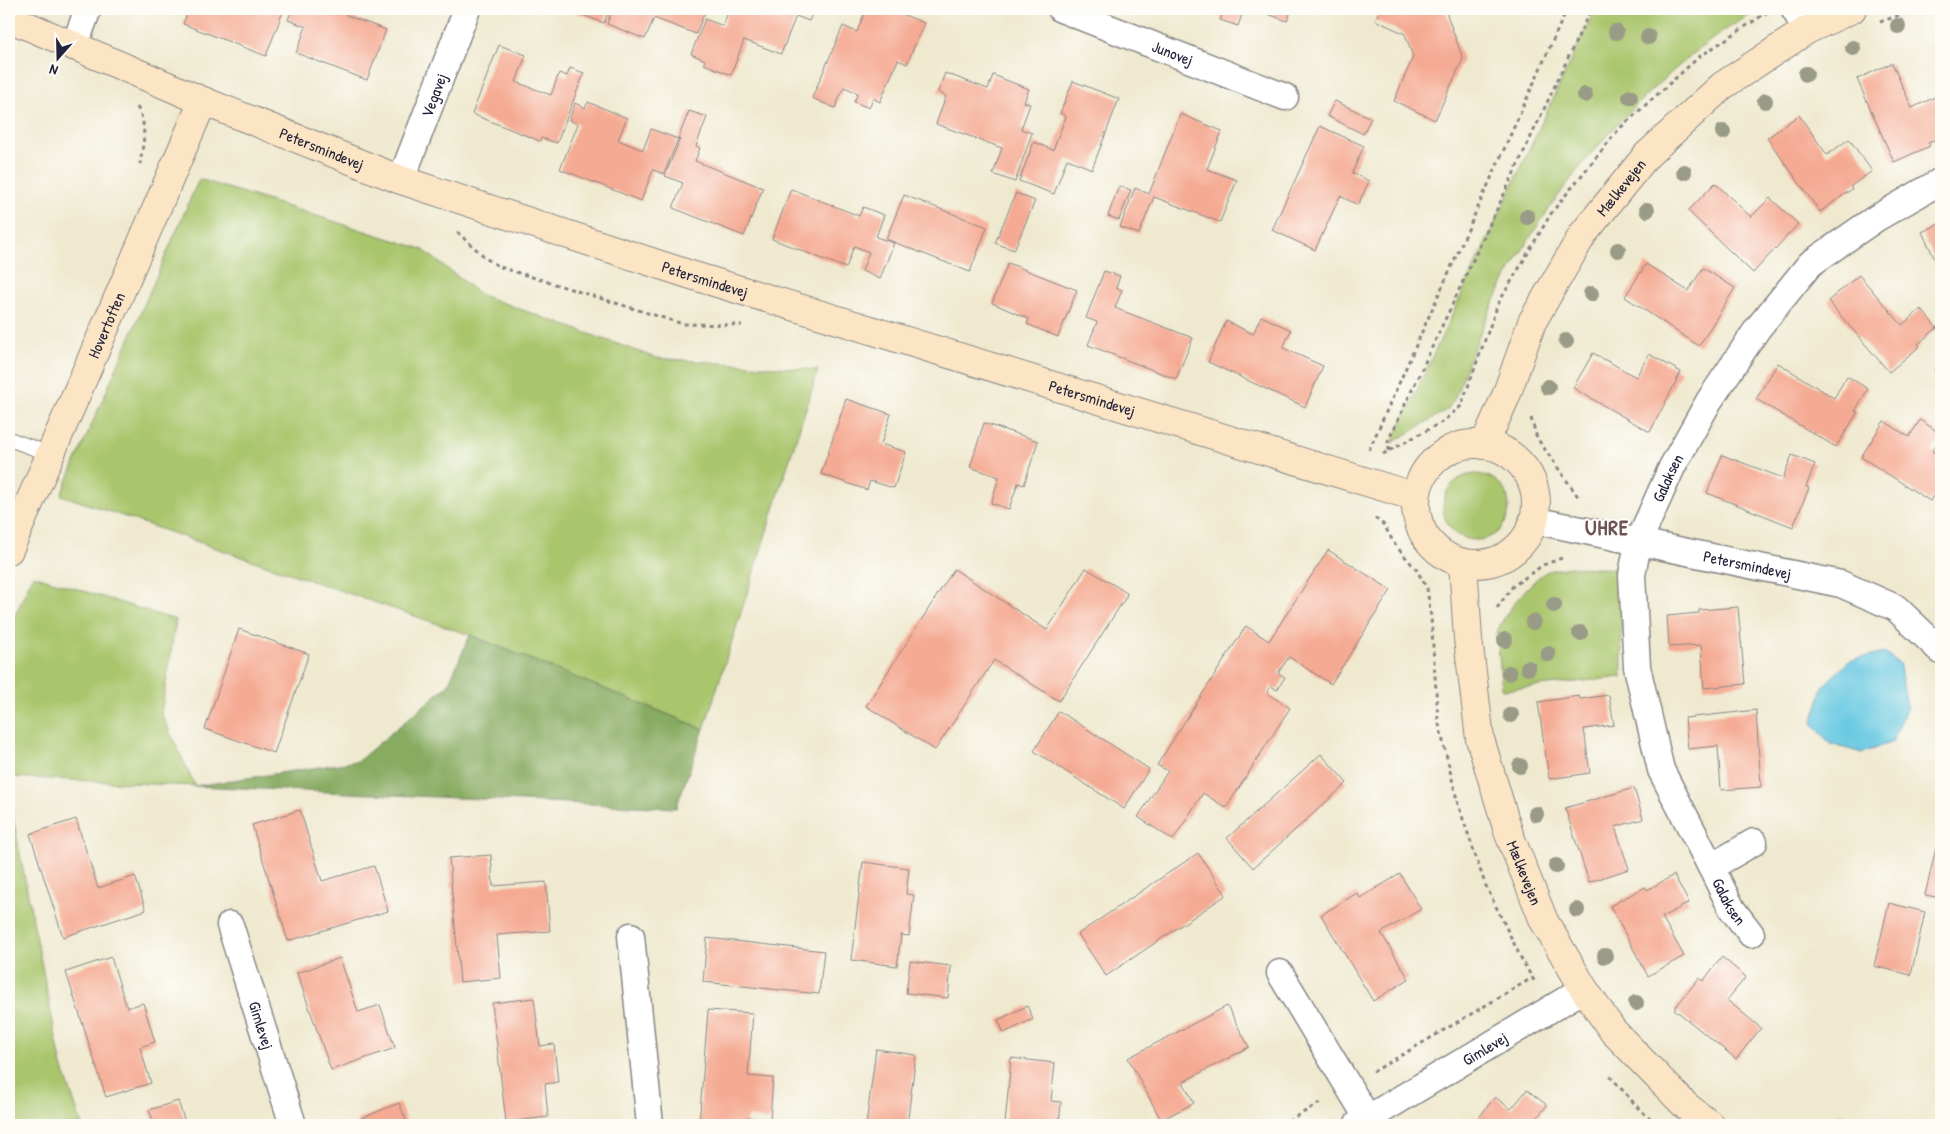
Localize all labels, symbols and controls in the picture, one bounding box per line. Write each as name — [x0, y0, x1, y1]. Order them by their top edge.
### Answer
north arrow — [32, 32, 82, 82]
street label: Junovej — [1149, 35, 1197, 71]
text: N — [46, 60, 60, 81]
street label: Vegavej — [415, 70, 452, 120]
street label: Petersmindevej — [276, 122, 367, 175]
street label: Mælkevejen — [1591, 154, 1651, 221]
street label: Petersmindevej — [659, 255, 751, 303]
street label: Hovertoften — [82, 289, 130, 361]
street label: Petersmindevej — [1046, 374, 1138, 421]
street label: Galaksen — [1647, 450, 1688, 505]
district label: UHRE — [1585, 513, 1629, 542]
street label: Petersmindevej — [1702, 545, 1793, 584]
street label: Mælkevejen — [1502, 837, 1547, 908]
street label: Galaksen — [1707, 874, 1751, 930]
street label: Gimlevej — [244, 998, 279, 1052]
street label: Gimlevej — [1458, 1026, 1512, 1071]

